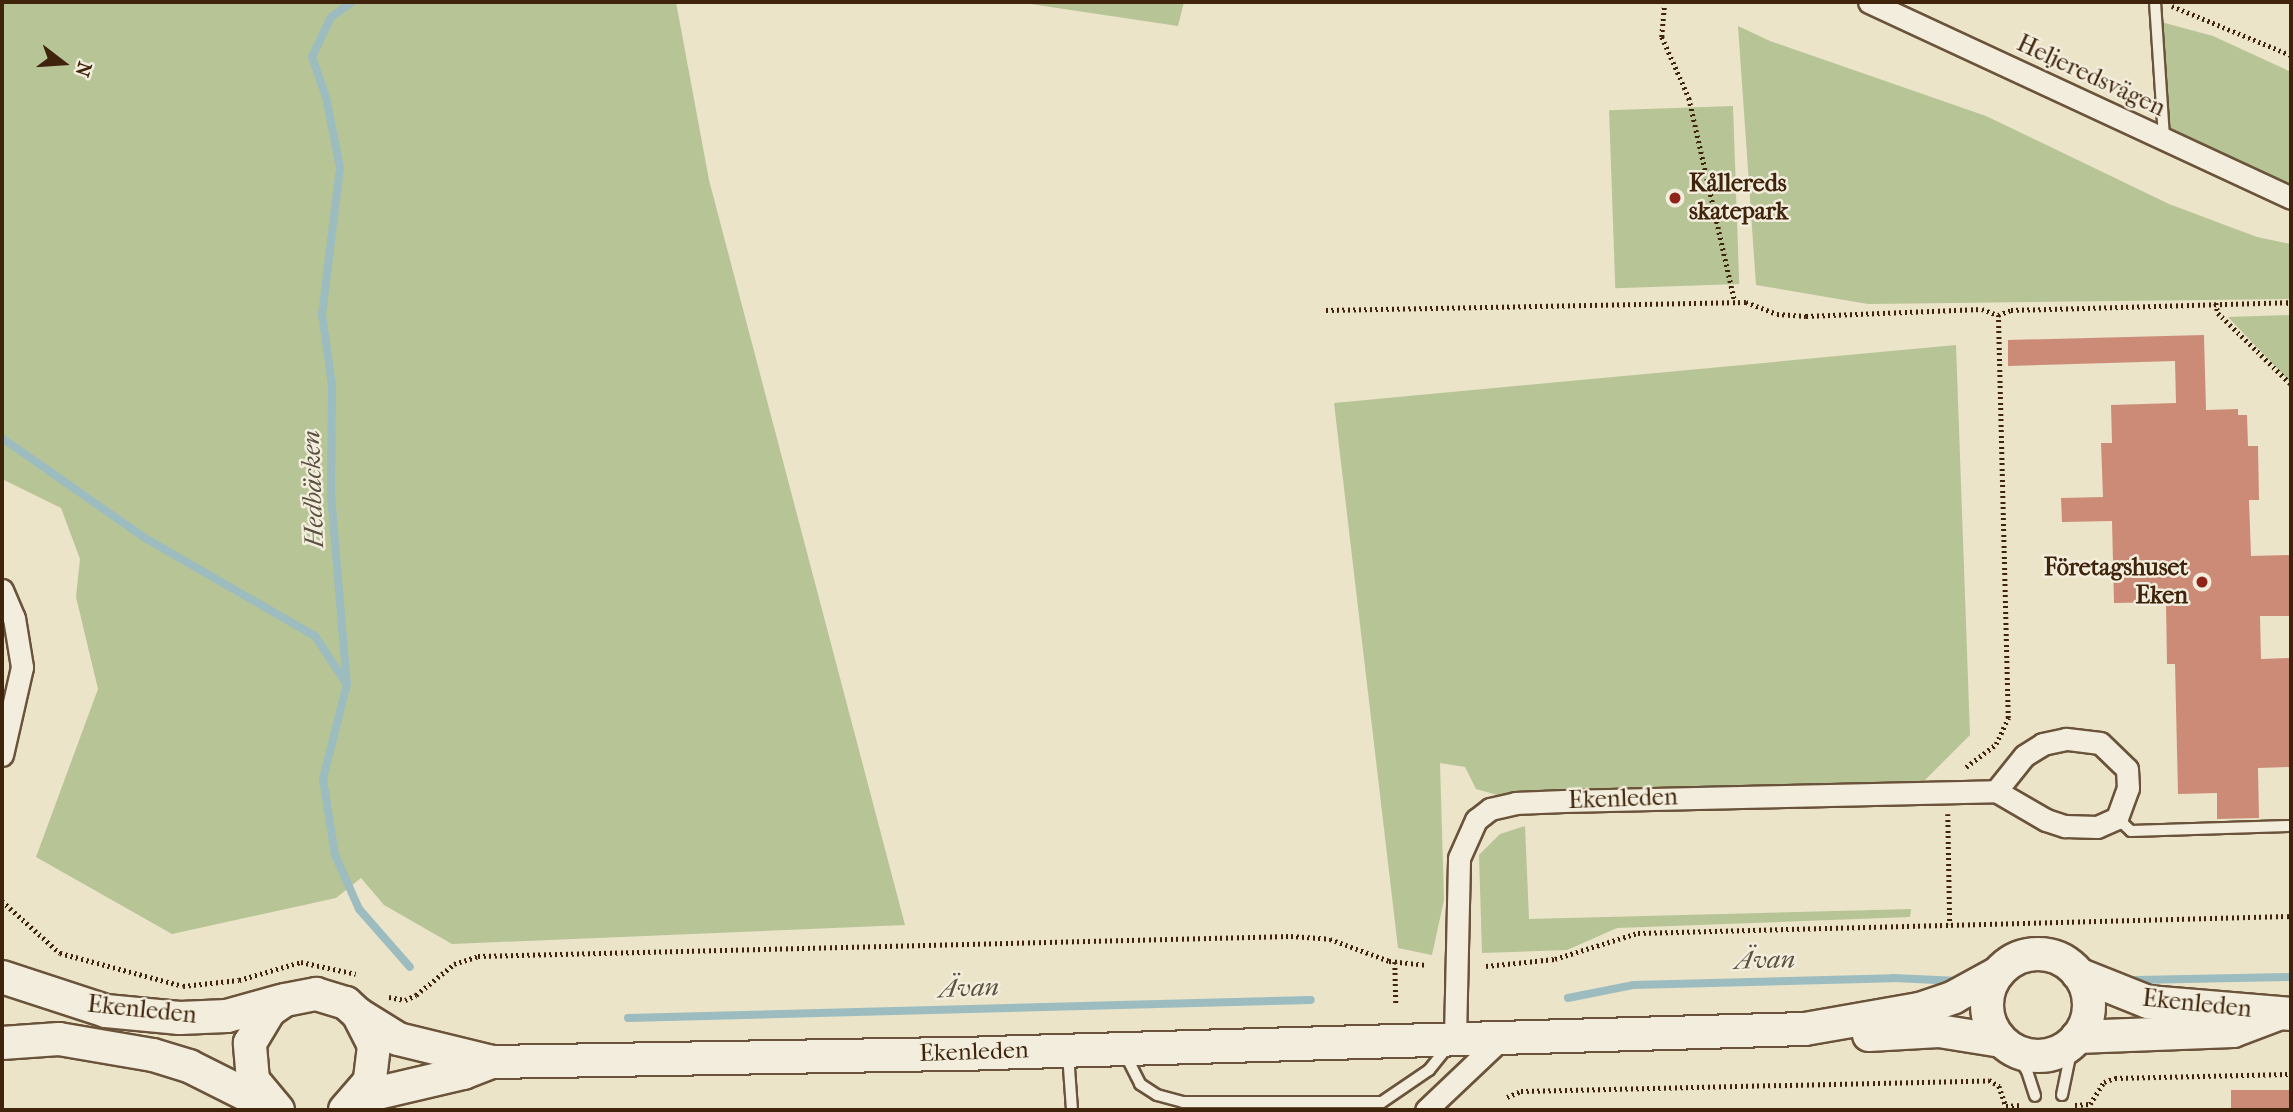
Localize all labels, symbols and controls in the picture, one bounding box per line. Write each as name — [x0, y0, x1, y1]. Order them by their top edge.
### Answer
north arrow — [28, 28, 98, 98]
street label: Heljeredsvägen — [2012, 29, 2170, 123]
text: N — [70, 59, 96, 79]
place label: Kållereds skatepark — [1689, 170, 1788, 226]
marker: Kållereds skatepark — [1667, 190, 1683, 206]
water label: Hedbäcken — [295, 430, 331, 548]
place label: Företagshuset Eken — [2044, 554, 2188, 610]
marker: Företagshuset Eken — [2194, 574, 2210, 590]
street label: Ekenleden — [1568, 783, 1678, 815]
water label: Ävan — [1735, 944, 1795, 976]
water label: Ävan — [938, 971, 1000, 1005]
street label: Ekenleden — [2141, 984, 2253, 1024]
street label: Ekenleden — [86, 990, 198, 1030]
street label: Ekenleden — [919, 1036, 1029, 1068]

